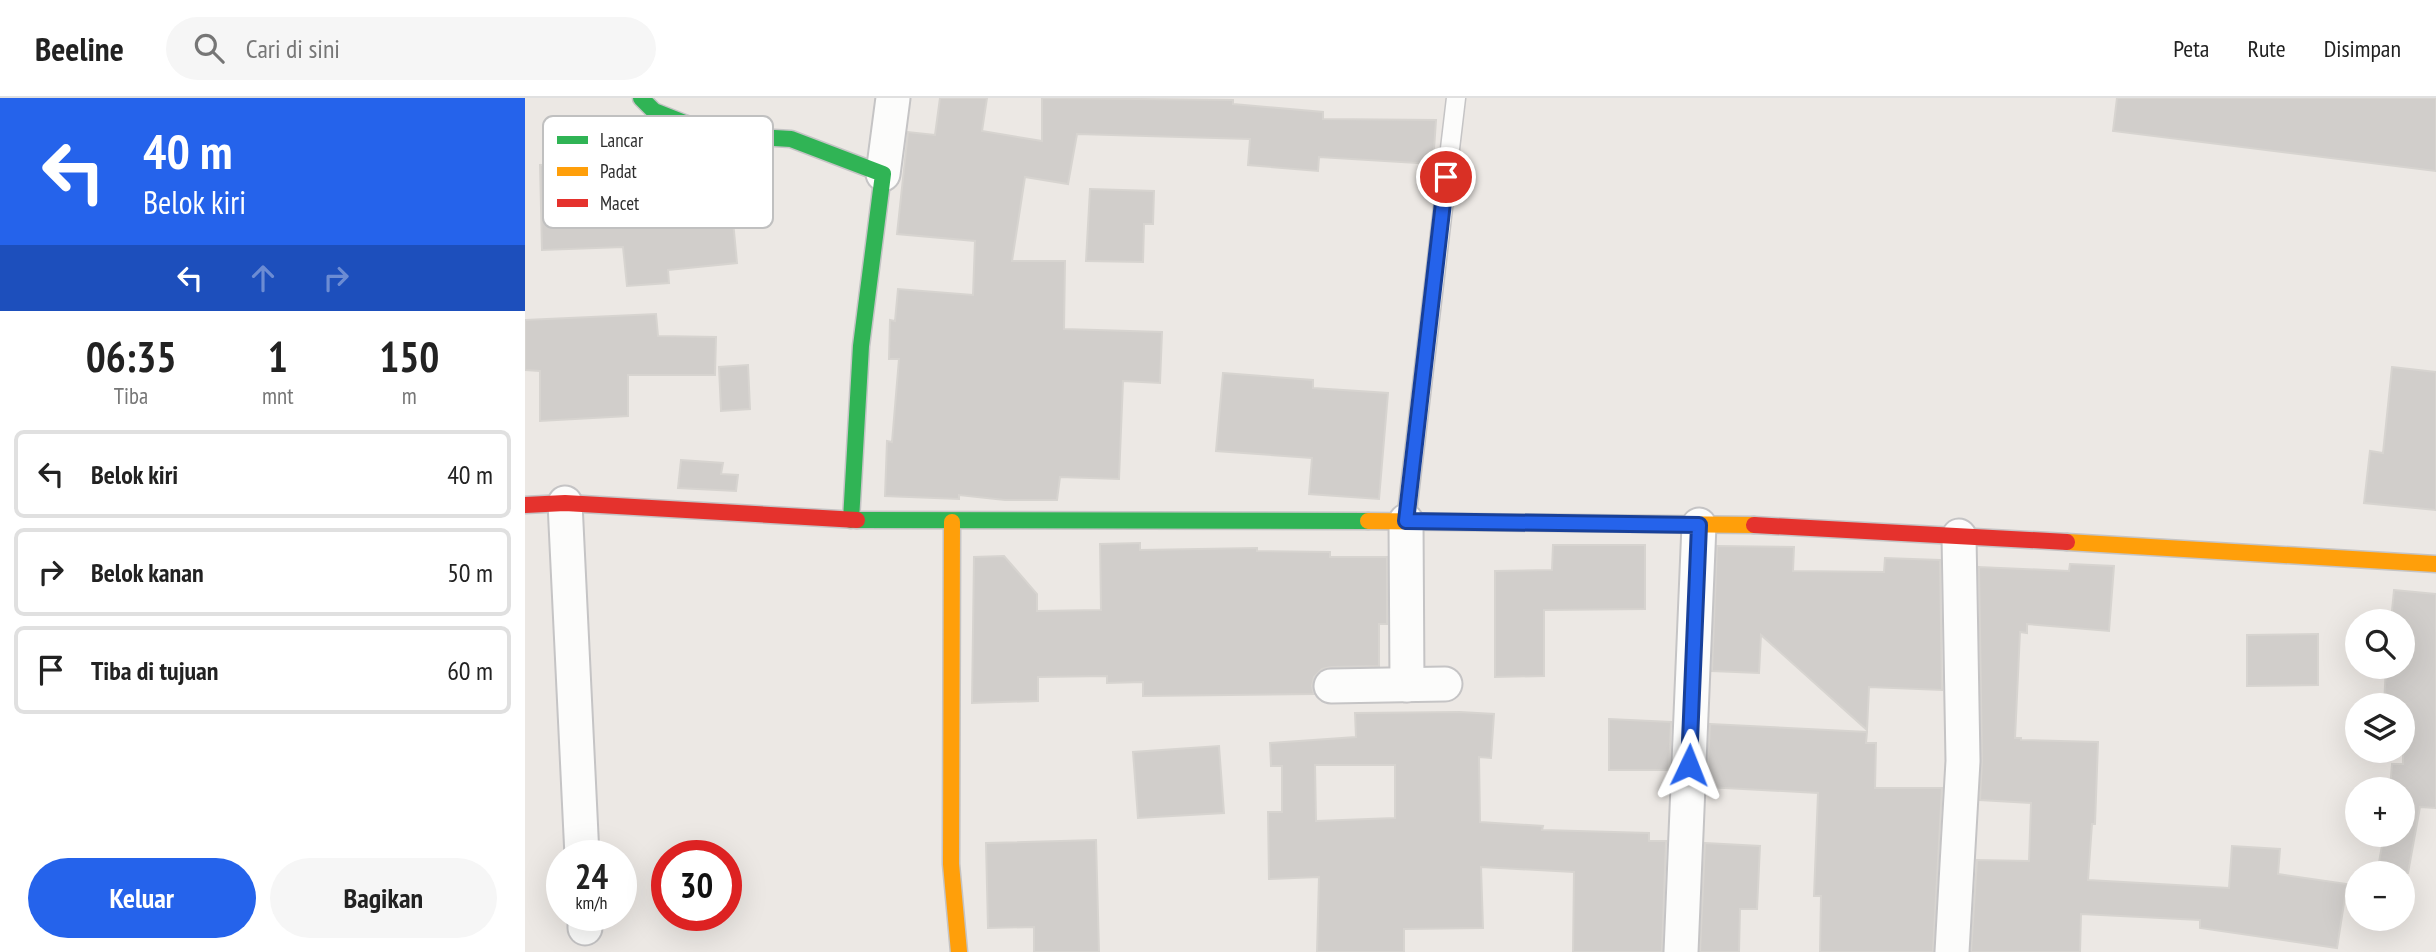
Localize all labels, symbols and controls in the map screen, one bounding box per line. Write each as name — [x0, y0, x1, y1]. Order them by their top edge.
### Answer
search box — [166, 17, 656, 80]
text: Beeline — [35, 27, 124, 70]
icon: search — [190, 29, 228, 67]
text: Cari di sini — [246, 32, 340, 65]
text: Peta — [2173, 33, 2209, 64]
text: Rute — [2247, 33, 2286, 64]
text: Disimpan — [2324, 33, 2401, 64]
legend — [543, 116, 773, 228]
text: 40 m — [143, 119, 232, 183]
icon: left — [28, 126, 119, 217]
text: Lancar — [600, 128, 644, 152]
pin — [1416, 147, 1476, 207]
icon: arrive — [1427, 158, 1465, 196]
text: Padat — [600, 159, 637, 183]
text: Belok kiri — [143, 181, 246, 223]
text: Macet — [600, 191, 640, 215]
icon: left — [171, 259, 209, 297]
icon: ahead — [244, 259, 282, 297]
icon: right — [317, 259, 355, 297]
text: 06:35 — [86, 329, 176, 384]
text: 1 — [268, 329, 288, 384]
text: 150 — [379, 329, 439, 384]
text: Tiba — [114, 381, 148, 410]
text: mnt — [262, 381, 294, 410]
text: m — [402, 381, 417, 410]
icon: left — [32, 455, 70, 493]
text: Belok kiri — [91, 458, 178, 491]
text: 40 m — [447, 458, 493, 491]
icon: right — [32, 553, 70, 591]
text: Belok kanan — [91, 556, 204, 589]
text: 50 m — [447, 556, 493, 589]
map controls — [2345, 609, 2415, 931]
button: search — [2345, 609, 2415, 679]
icon: arrive — [32, 651, 70, 689]
text: Tiba di tujuan — [91, 654, 219, 687]
text: 60 m — [447, 654, 493, 687]
button: layers — [2345, 693, 2415, 763]
position arrow — [1652, 728, 1726, 802]
button: + — [2345, 777, 2415, 847]
speed limit sign: 30 — [651, 840, 742, 931]
text: 24 — [575, 853, 608, 899]
button: Keluar — [28, 858, 256, 938]
button: Bagikan — [270, 858, 497, 938]
button: − — [2345, 861, 2415, 931]
text: km/h — [576, 891, 607, 914]

